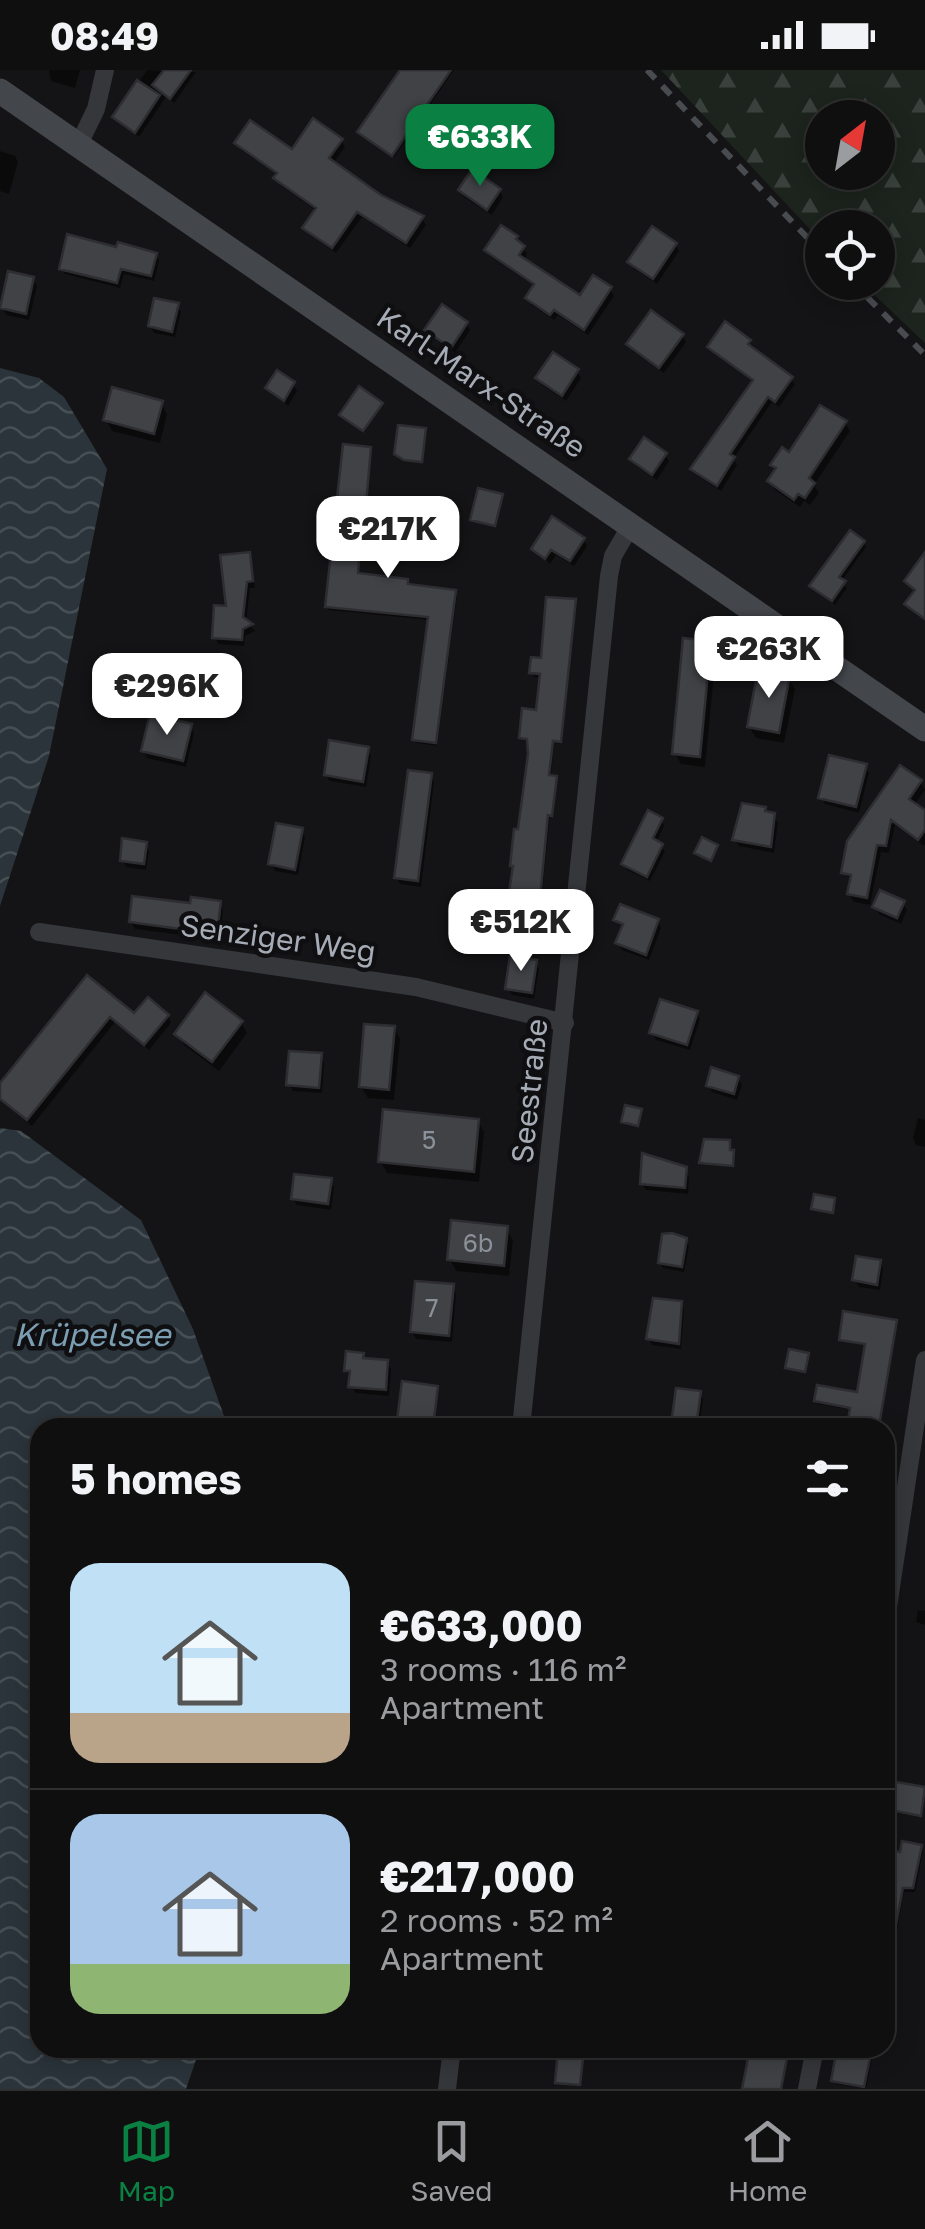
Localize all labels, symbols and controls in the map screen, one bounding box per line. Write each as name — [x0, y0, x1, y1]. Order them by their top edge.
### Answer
text: 08:49 — [50, 13, 159, 58]
north arrow — [805, 100, 895, 190]
map controls — [805, 100, 895, 300]
pin: €633K — [410, 104, 550, 189]
text: €633K — [427, 117, 533, 155]
button: locate — [805, 210, 895, 300]
street label: Karl-Marx-Straße — [370, 299, 593, 465]
pin: €217K — [318, 496, 458, 581]
text: €217K — [338, 509, 438, 547]
pin: €263K — [699, 616, 839, 701]
text: €263K — [716, 629, 822, 667]
pin: €296K — [97, 653, 237, 738]
text: €296K — [114, 666, 220, 704]
pin: €512K — [451, 889, 591, 974]
text: €512K — [470, 902, 572, 940]
street label: Senziger Weg — [178, 906, 378, 970]
street label: Seestraße — [504, 1017, 554, 1165]
house number: 5 — [422, 1124, 436, 1155]
house number: 6b — [463, 1227, 493, 1258]
house number: 7 — [425, 1292, 439, 1323]
water label: Krüpelsee — [14, 1315, 173, 1353]
icon: filters — [800, 1451, 855, 1506]
text: 5 homes — [70, 1453, 242, 1503]
text: €633,000 — [380, 1600, 583, 1650]
icon: home — [150, 1603, 270, 1723]
text: 3 rooms · 116 m² — [380, 1650, 626, 1688]
text: Apartment — [380, 1688, 544, 1726]
text: €217,000 — [380, 1851, 575, 1901]
icon: home — [150, 1854, 270, 1974]
text: 2 rooms · 52 m² — [380, 1901, 613, 1939]
text: Apartment — [380, 1939, 544, 1977]
tab: Map — [118, 2114, 175, 2207]
tab: Saved — [411, 2114, 492, 2207]
tab: Home — [728, 2114, 807, 2207]

